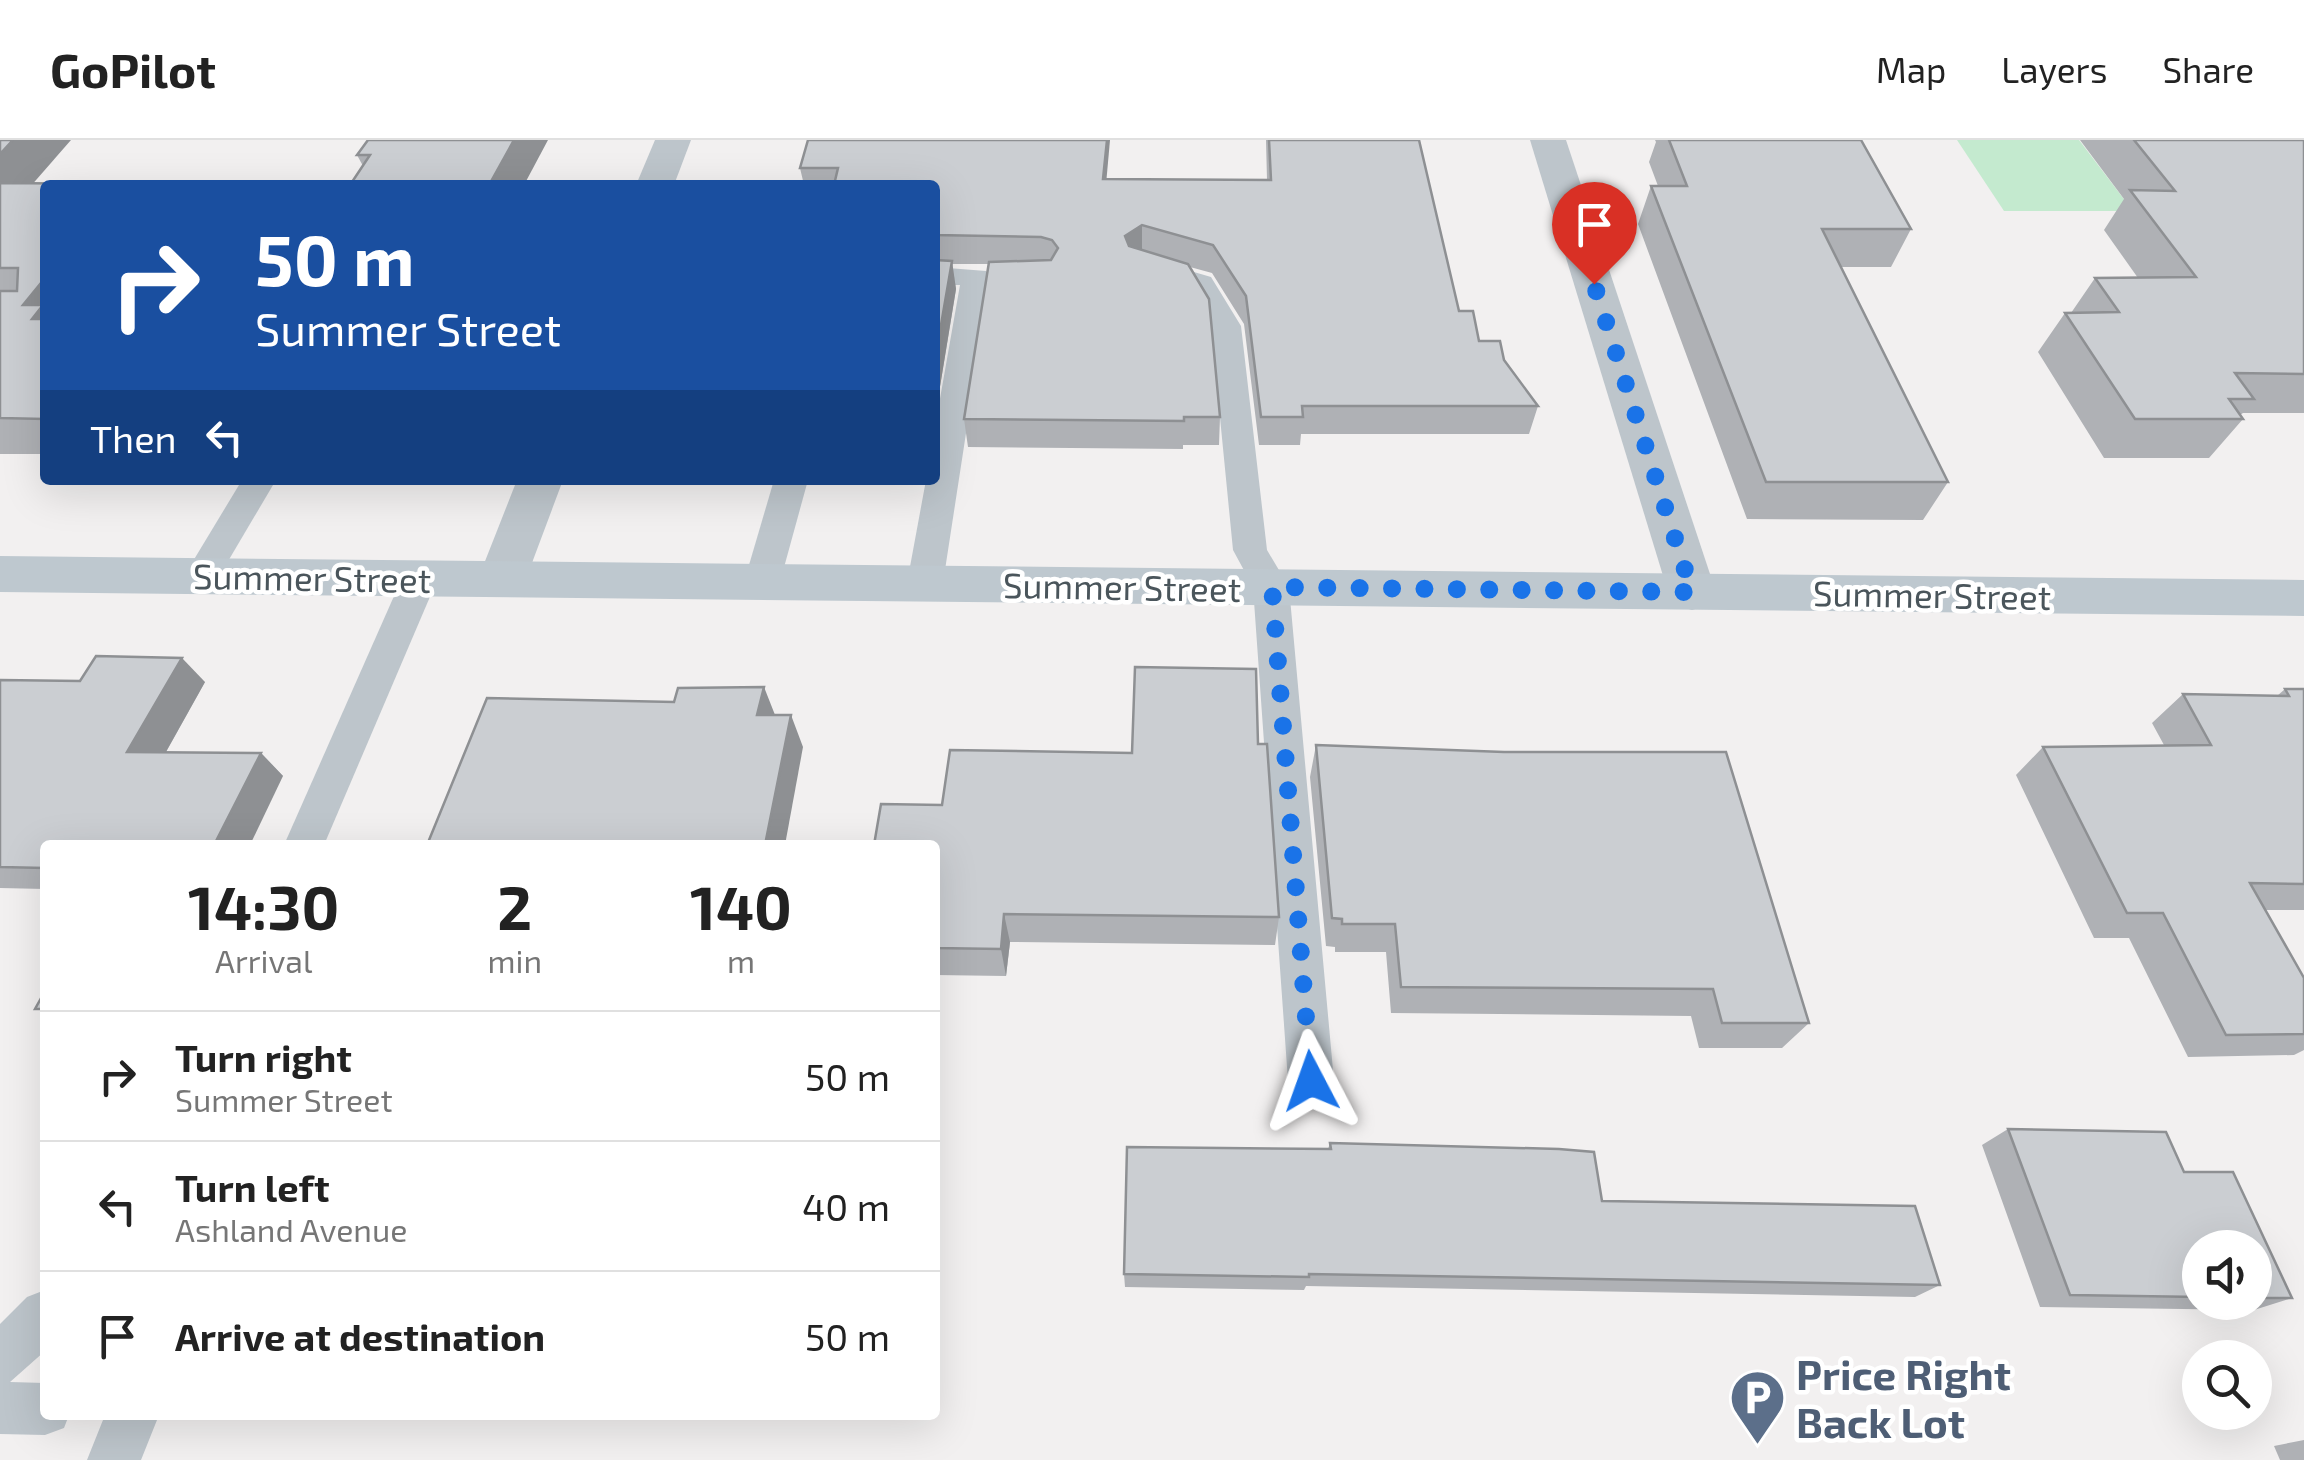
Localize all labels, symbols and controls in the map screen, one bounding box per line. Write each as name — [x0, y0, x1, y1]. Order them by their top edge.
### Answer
text: GoPilot — [50, 40, 216, 98]
text: Map — [1876, 48, 1946, 90]
text: Layers — [2001, 48, 2107, 90]
text: Share — [2162, 48, 2254, 90]
pin — [1552, 182, 1637, 285]
icon: arrive — [1567, 197, 1622, 252]
text: 50 m — [255, 216, 415, 300]
icon: right — [90, 220, 220, 350]
text: Summer Street — [255, 301, 561, 355]
icon: left — [197, 410, 252, 465]
text: Then — [90, 415, 177, 461]
street label: Summer Street — [193, 554, 431, 600]
street label: Summer Street — [1003, 563, 1241, 609]
street label: Summer Street — [1813, 571, 2051, 617]
text: 14:30 — [188, 870, 339, 942]
text: 2 — [497, 870, 532, 942]
text: 140 — [690, 870, 792, 942]
text: Arrival — [215, 941, 312, 979]
text: min — [487, 941, 542, 979]
text: m — [727, 941, 755, 979]
position arrow — [1259, 1029, 1363, 1133]
text: Turn right — [175, 1034, 352, 1080]
icon: right — [90, 1049, 145, 1104]
text: 50 m — [805, 1053, 890, 1099]
text: Summer Street — [175, 1080, 393, 1118]
text: Turn left — [175, 1164, 330, 1210]
icon: left — [90, 1179, 145, 1234]
text: 40 m — [802, 1183, 890, 1229]
text: Ashland Avenue — [175, 1210, 407, 1248]
map controls — [2182, 1230, 2272, 1430]
button: sound — [2182, 1230, 2272, 1320]
icon: arrive — [90, 1309, 145, 1364]
text: Arrive at destination — [175, 1313, 545, 1359]
text: 50 m — [805, 1313, 890, 1359]
button: search — [2182, 1340, 2272, 1430]
place label: Price Right Back Lot — [1796, 1348, 2011, 1446]
parking icon: Price Right Back Lot — [1727, 1367, 1787, 1446]

